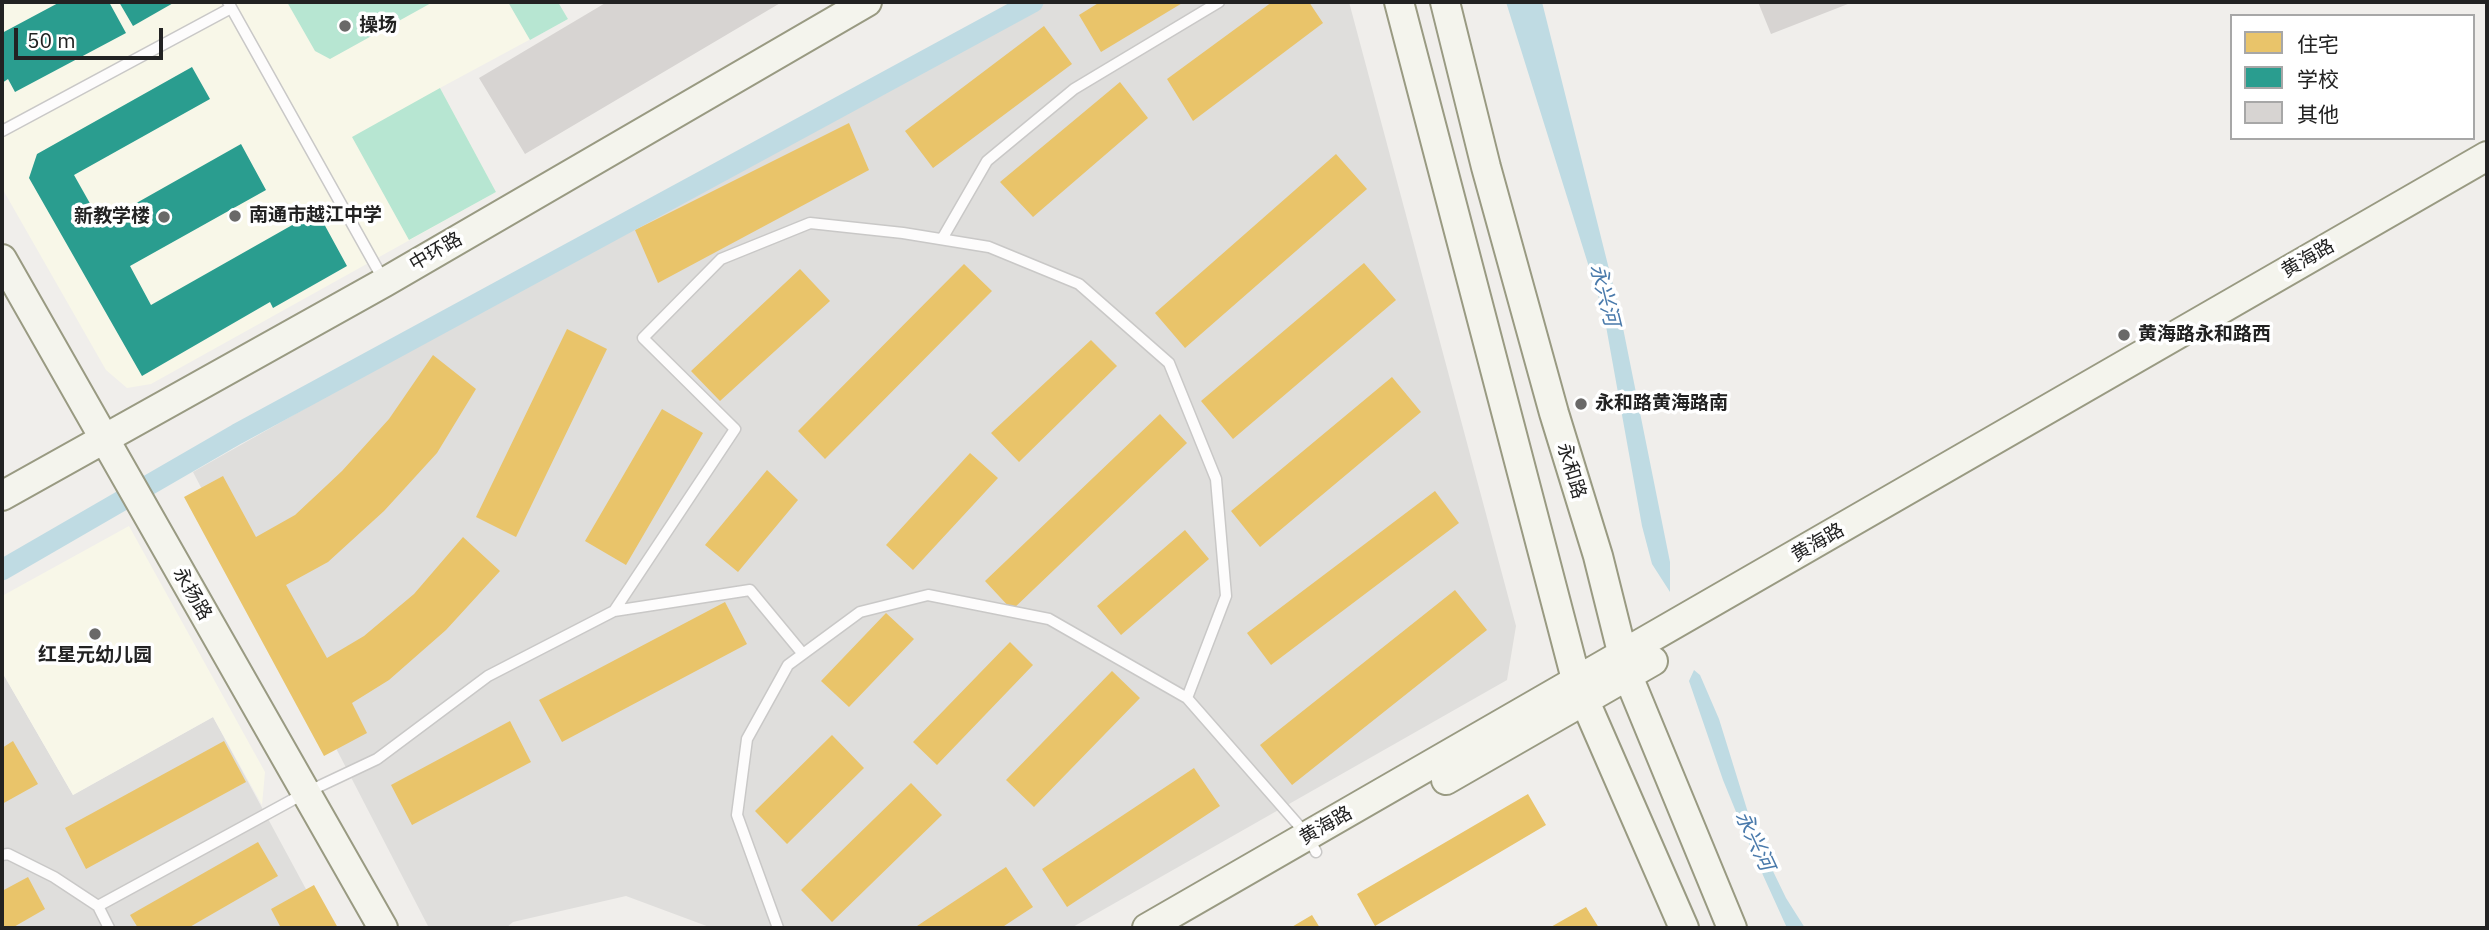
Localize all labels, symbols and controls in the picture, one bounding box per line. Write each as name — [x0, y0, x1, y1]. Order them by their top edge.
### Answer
scale bar — [18, 14, 166, 58]
legend — [2230, 14, 2475, 140]
place label: 操场 — [359, 15, 397, 37]
marker: 操场 — [337, 18, 353, 34]
text: 50 m — [27, 26, 76, 54]
text: 住宅 — [2297, 30, 2339, 58]
text: 学校 — [2297, 65, 2339, 93]
text: 其他 — [2297, 100, 2339, 128]
place label: 南通市越江中学 — [249, 205, 382, 227]
place label: 新教学楼 — [74, 206, 150, 228]
marker: 南通市越江中学 — [227, 208, 243, 224]
marker: 新教学楼 — [156, 209, 172, 225]
street label: 中环路 — [406, 228, 466, 276]
street label: 黄海路 — [2278, 235, 2338, 283]
water label: 永兴河 — [1584, 261, 1624, 329]
place label: 黄海路永和路西 — [2138, 324, 2271, 346]
marker: 黄海路永和路西 — [2116, 327, 2132, 343]
place label: 永和路黄海路南 — [1595, 393, 1728, 415]
marker: 永和路黄海路南 — [1573, 396, 1589, 412]
street label: 永和路 — [1552, 440, 1590, 502]
street label: 黄海路 — [1788, 519, 1848, 567]
street label: 永扬路 — [168, 564, 216, 624]
marker: 红星元幼儿园 — [87, 626, 103, 642]
place label: 红星元幼儿园 — [38, 645, 152, 667]
street label: 黄海路 — [1296, 802, 1356, 850]
water label: 永兴河 — [1729, 807, 1779, 875]

